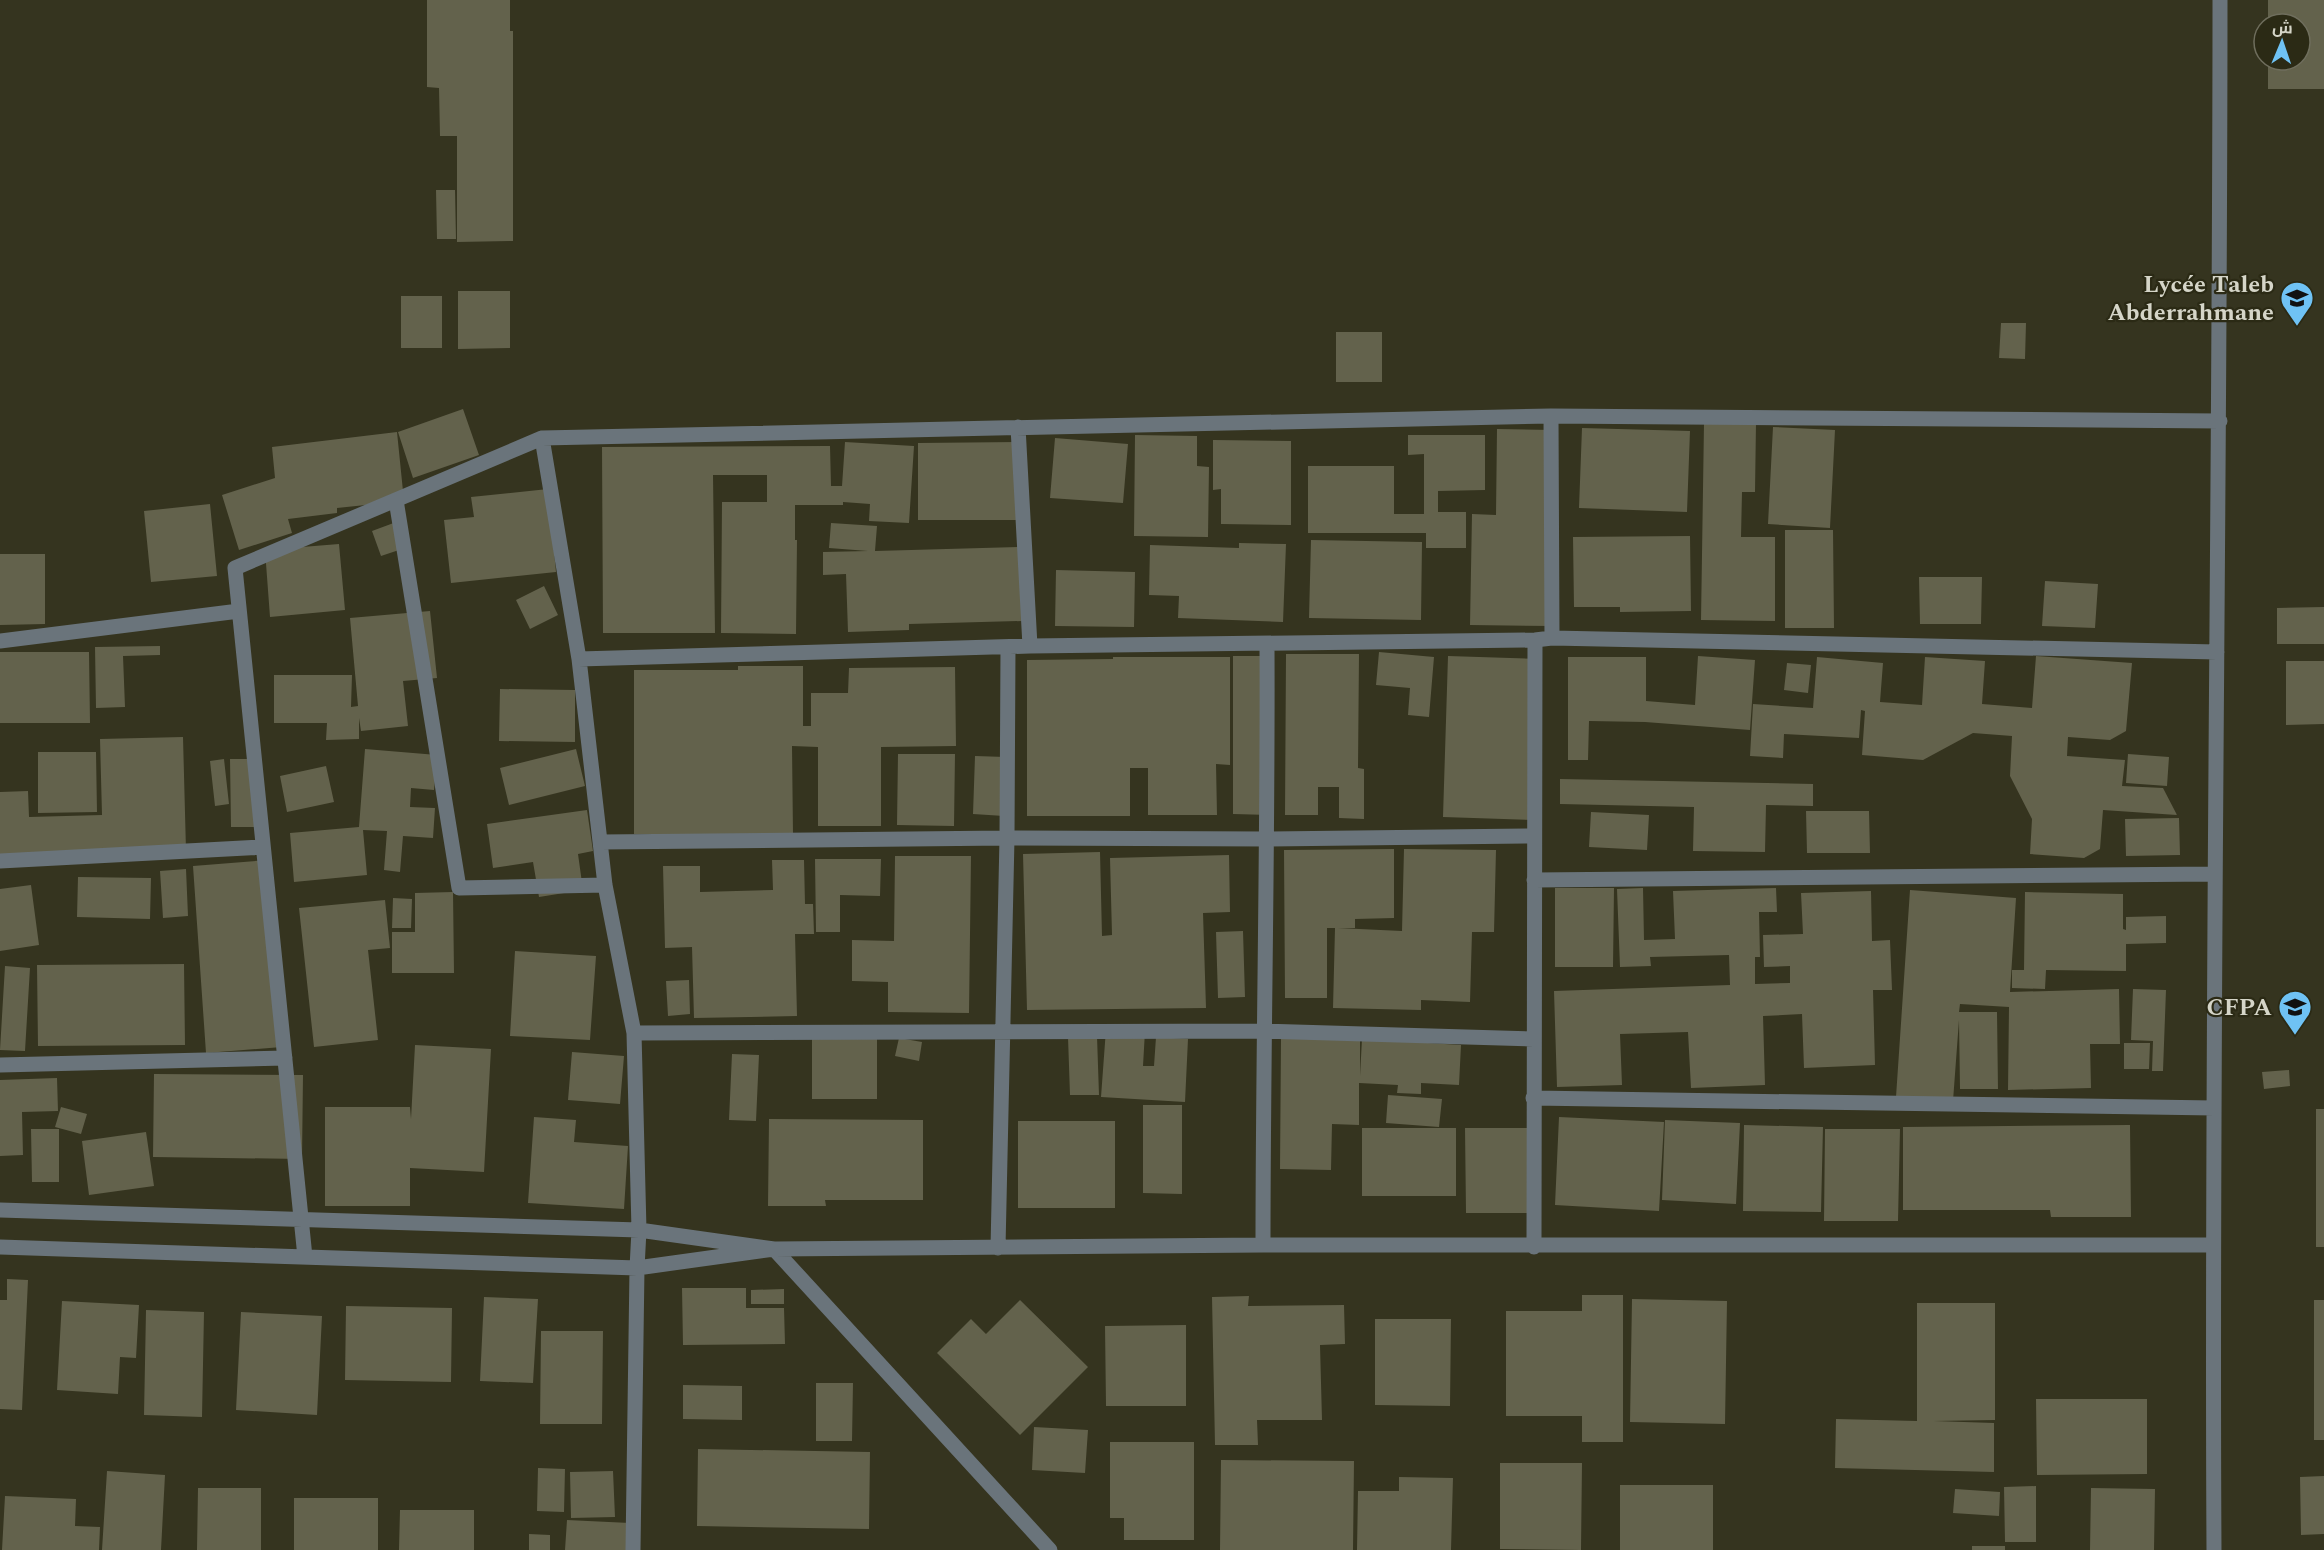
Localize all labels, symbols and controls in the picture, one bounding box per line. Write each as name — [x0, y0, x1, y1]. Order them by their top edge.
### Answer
north arrow — [2252, 12, 2312, 72]
text: ش — [2272, 16, 2293, 40]
place label: Lycée Taleb Abderrahmane — [2107, 267, 2274, 331]
school or university icon: Lycée Taleb Abderrahmane — [2279, 280, 2315, 327]
school or university icon: CFPA — [2277, 989, 2313, 1036]
place label: CFPA — [2207, 990, 2272, 1026]

